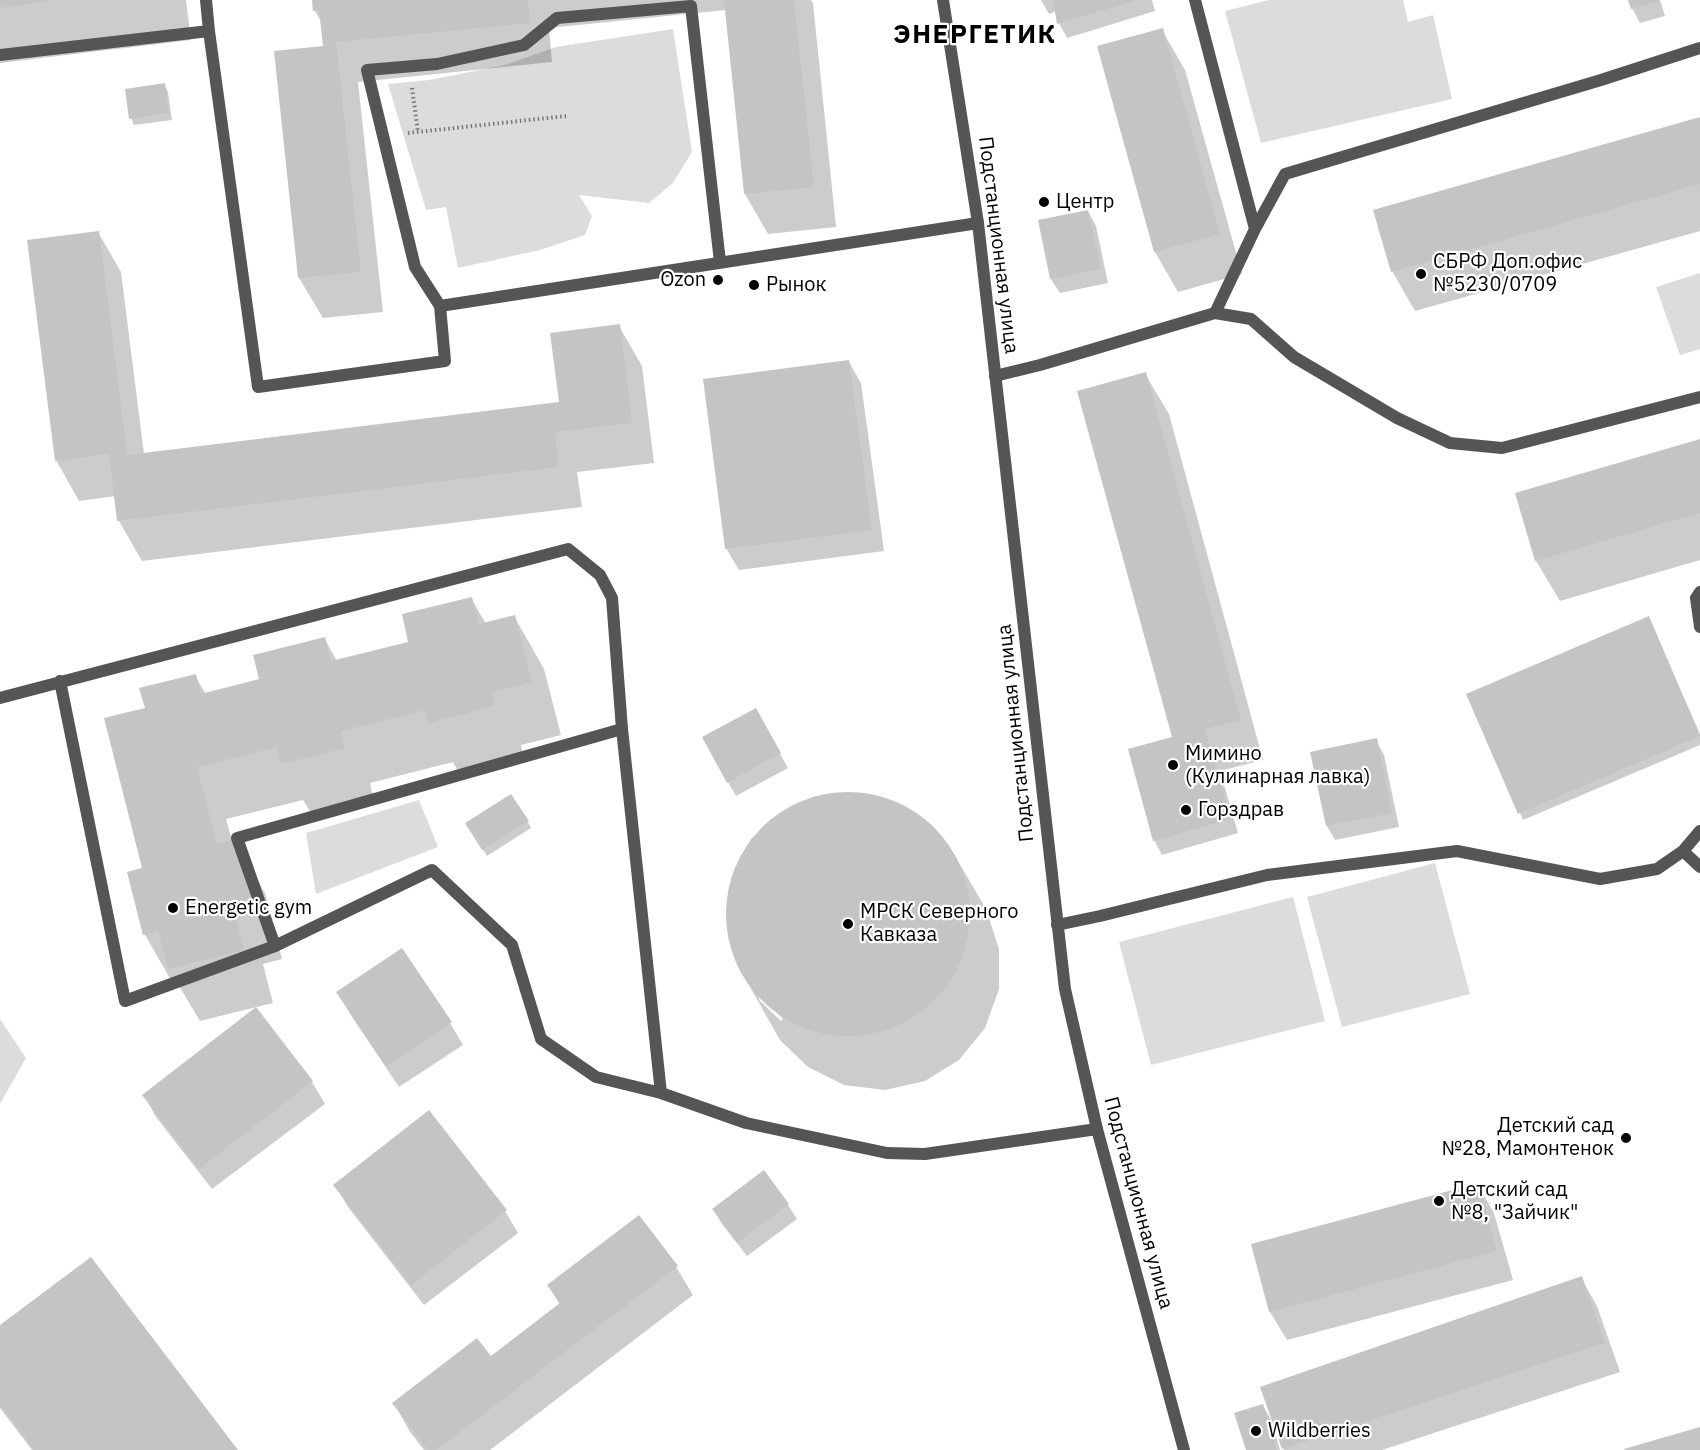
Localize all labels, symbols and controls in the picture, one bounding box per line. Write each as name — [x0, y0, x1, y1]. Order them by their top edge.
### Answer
district label: ЭНЕРГЕТИК — [893, 19, 1057, 51]
street label: Подстанционная улица — [973, 135, 1023, 355]
place label: Центр — [1056, 190, 1114, 214]
marker: Центр — [1037, 195, 1051, 209]
place label: СБРФ Доп.офис №5230/0709 — [1433, 250, 1582, 297]
marker: СБРФ Доп.офис №5230/0709 — [1414, 267, 1428, 281]
place label: Ozon — [660, 268, 706, 292]
marker: Ozon — [711, 273, 725, 287]
place label: Рынок — [766, 273, 827, 297]
marker: Рынок — [747, 278, 761, 292]
street label: Подстанционная улица — [993, 623, 1039, 843]
place label: Мимино (Кулинарная лавка) — [1185, 742, 1370, 789]
marker: Мимино (Кулинарная лавка) — [1166, 758, 1180, 772]
place label: Горздрав — [1198, 798, 1284, 822]
marker: Горздрав — [1179, 803, 1193, 817]
place label: Energetic gym — [185, 896, 312, 920]
place label: МРСК Северного Кавказа — [860, 900, 1018, 947]
marker: Energetic gym — [166, 901, 180, 915]
marker: МРСК Северного Кавказа — [841, 917, 855, 931]
street label: Подстанционная улица — [1098, 1094, 1178, 1312]
place label: Детский сад №28, Мамонтенок — [1441, 1114, 1614, 1161]
marker: Детский сад №28, Мамонтенок — [1619, 1131, 1633, 1145]
place label: Детский сад №8, "Зайчик" — [1451, 1178, 1578, 1225]
marker: Детский сад №8, "Зайчик" — [1432, 1194, 1446, 1208]
place label: Wildberries — [1268, 1419, 1371, 1443]
marker: Wildberries — [1249, 1424, 1263, 1438]

